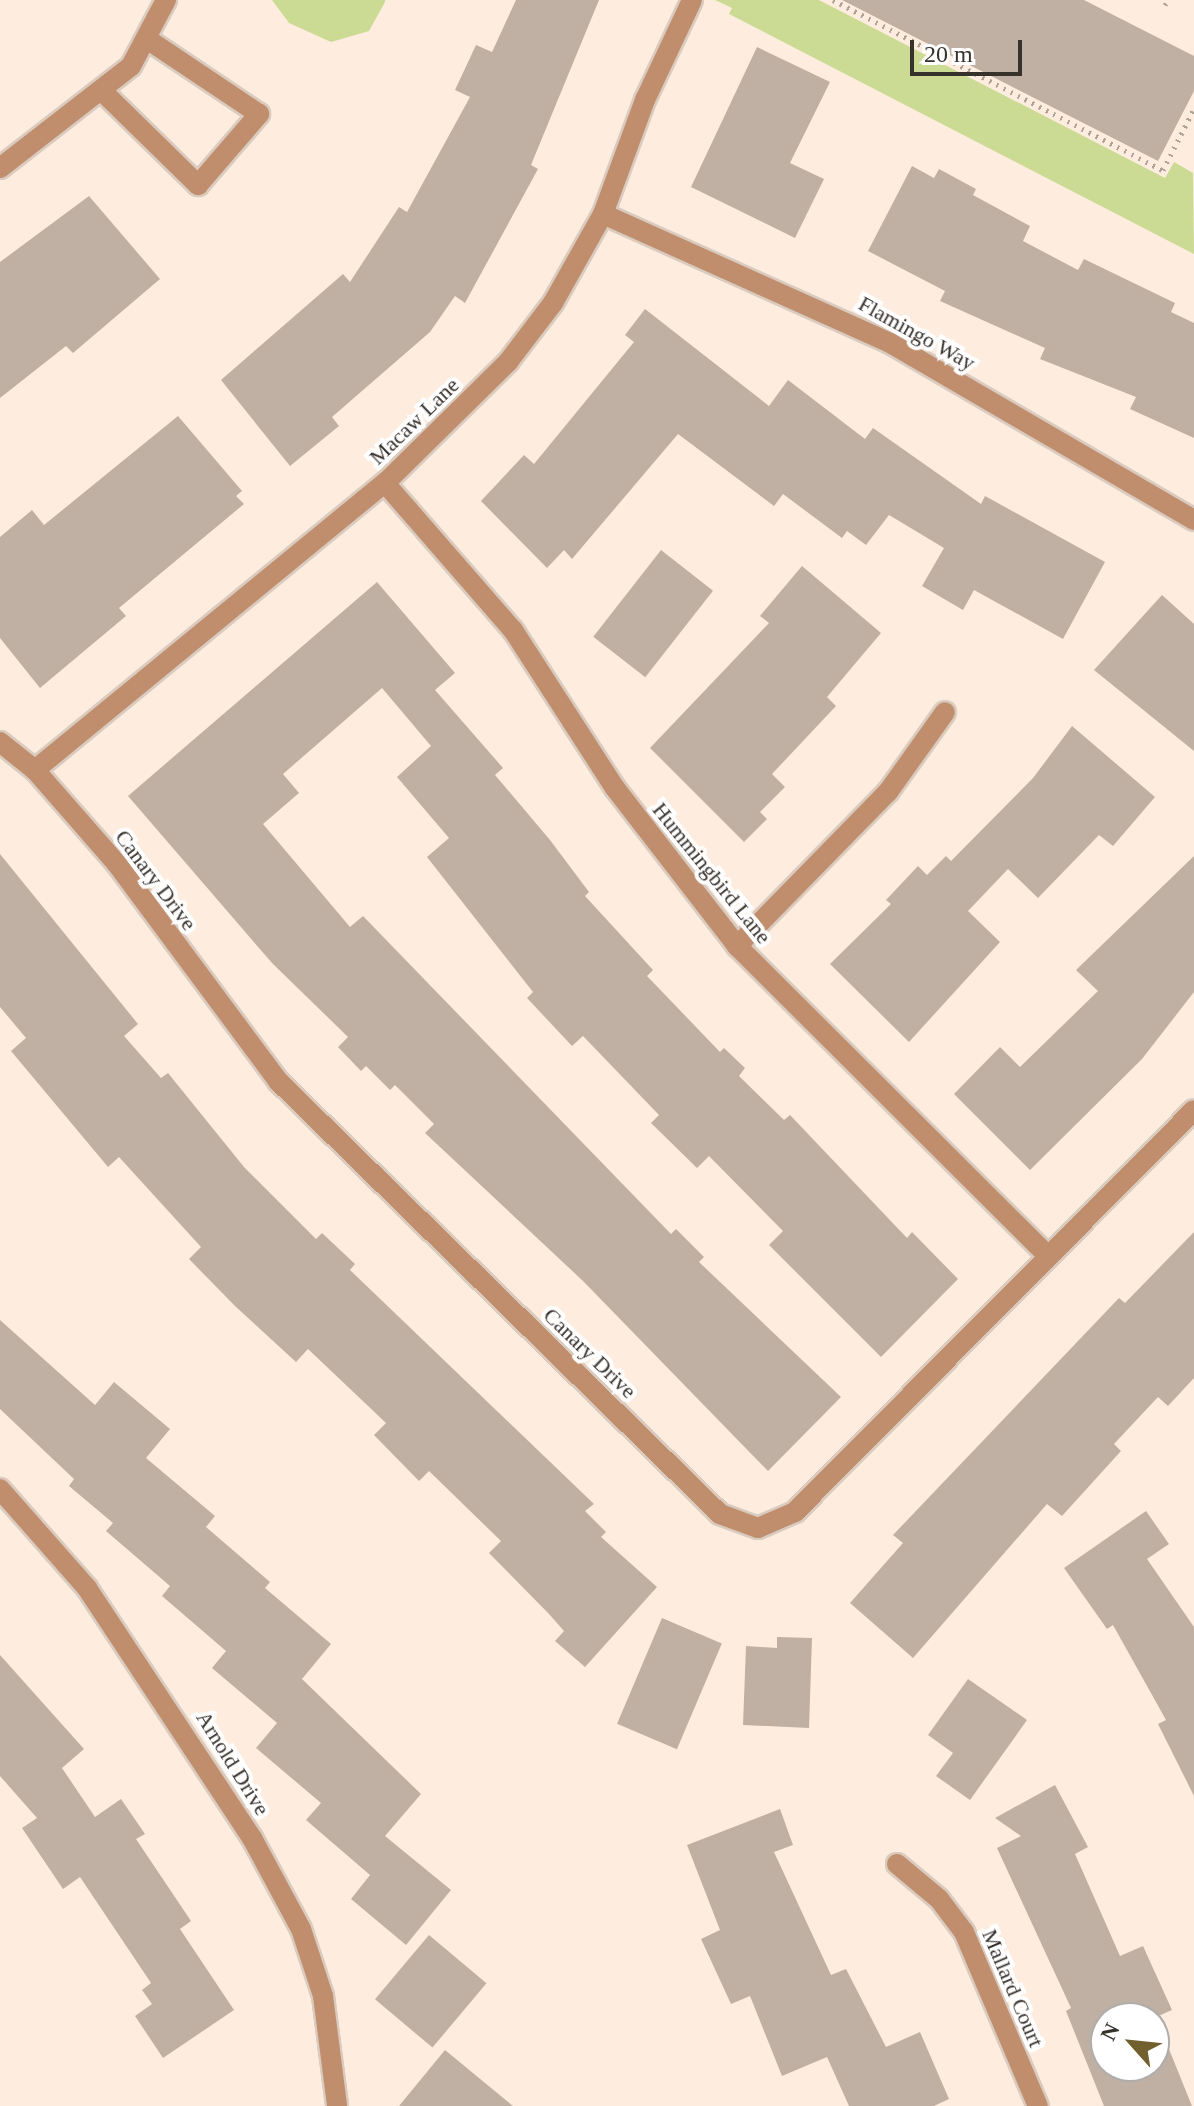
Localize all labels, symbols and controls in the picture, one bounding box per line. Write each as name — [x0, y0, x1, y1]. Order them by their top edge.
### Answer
scale bar — [914, 24, 1026, 74]
text: 20 m — [924, 41, 973, 67]
street label: Flamingo Way — [854, 290, 980, 376]
street label: Macaw Lane — [364, 372, 464, 470]
street label: Hummingbird Lane — [647, 797, 777, 949]
street label: Canary Drive — [110, 824, 202, 936]
street label: Canary Drive — [538, 1302, 642, 1404]
street label: Arnold Drive — [191, 1706, 275, 1820]
street label: Mallard Court — [976, 1925, 1050, 2051]
north arrow — [1090, 2002, 1170, 2082]
text: N — [1095, 2019, 1125, 2045]

